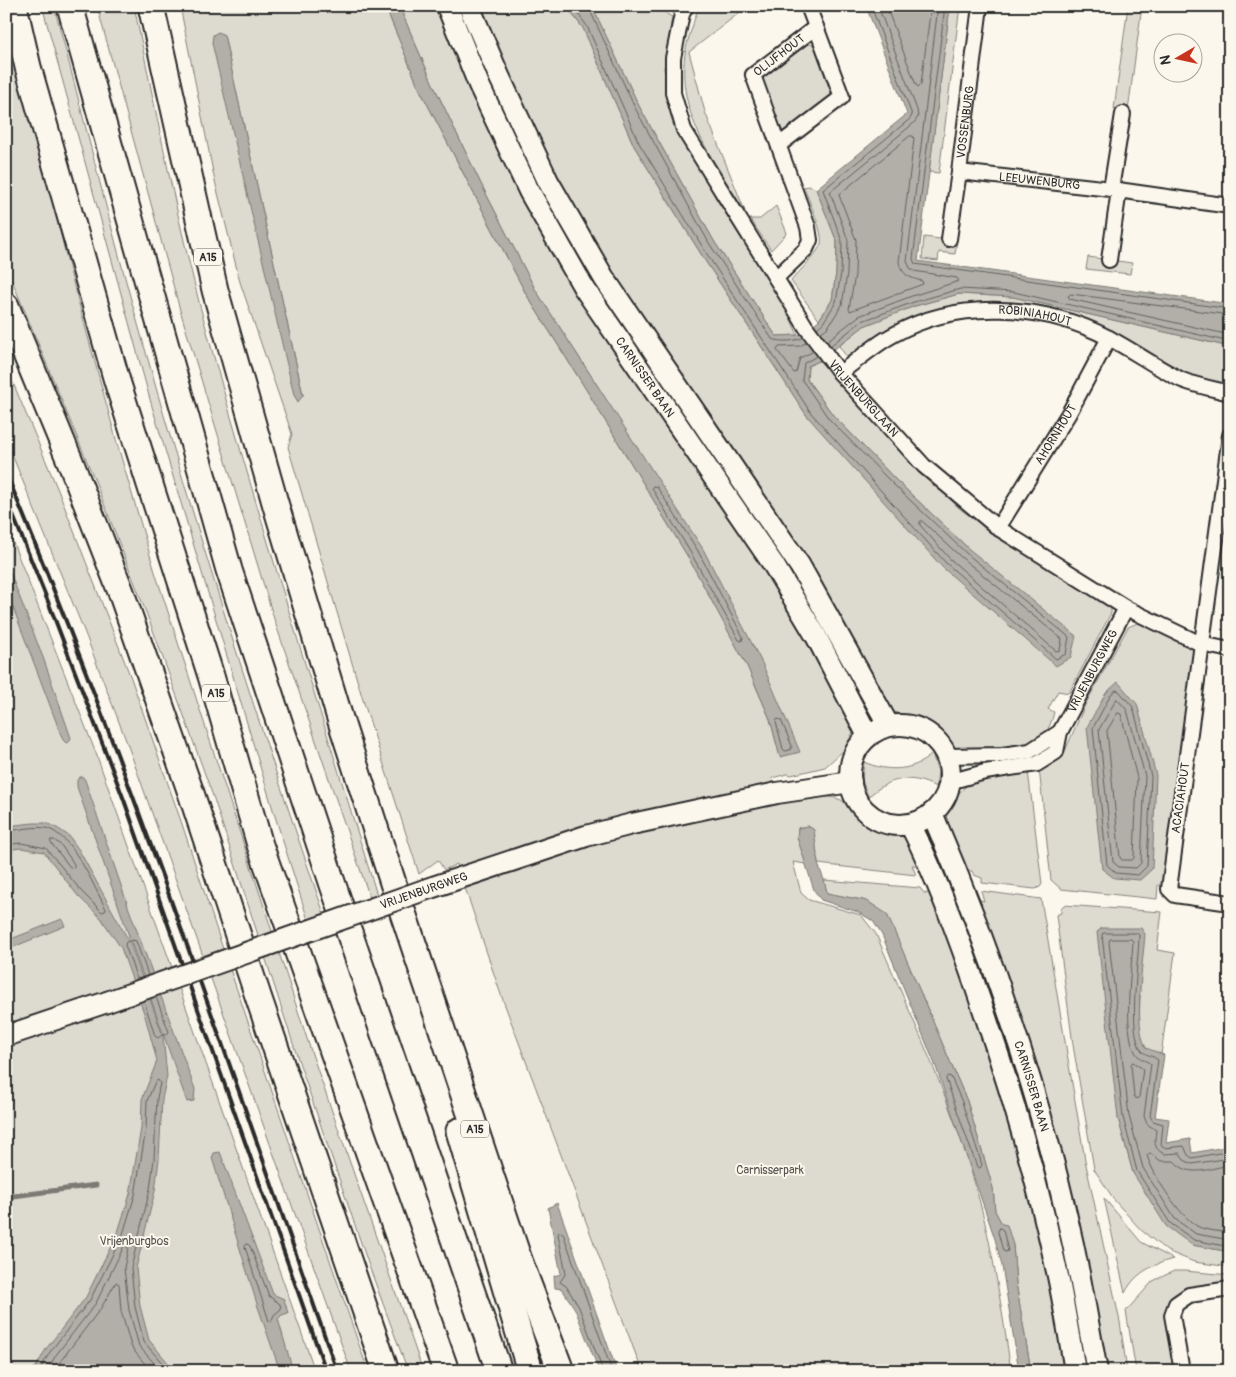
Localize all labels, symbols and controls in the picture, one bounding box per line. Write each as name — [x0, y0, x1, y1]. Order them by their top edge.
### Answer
street label: OLIJFHOUT — [750, 31, 808, 80]
north arrow — [1154, 32, 1204, 82]
text: N — [1157, 54, 1175, 66]
street label: VOSSENBURG — [953, 85, 977, 159]
street label: LEEUWENBURG — [998, 169, 1081, 193]
road number: A15 — [194, 248, 222, 266]
street label: ROBINIAHOUT — [998, 302, 1074, 329]
street label: CARNISSER BAAN — [612, 334, 678, 420]
street label: VRIJENBURGLAAN — [825, 357, 902, 440]
street label: AHORNHOUT — [1032, 401, 1080, 467]
street label: VRIJENBURGWEG — [1064, 627, 1121, 715]
road number: A15 — [202, 684, 230, 701]
street label: ACACIAHOUT — [1169, 761, 1193, 834]
street label: VRIJENBURGWEG — [378, 869, 470, 913]
street label: CARNISSER BAAN — [1011, 1039, 1052, 1133]
road number: A15 — [461, 1120, 489, 1138]
park label: Carnisserpark — [736, 1163, 804, 1178]
park label: Vrijenburgbos — [99, 1234, 169, 1249]

